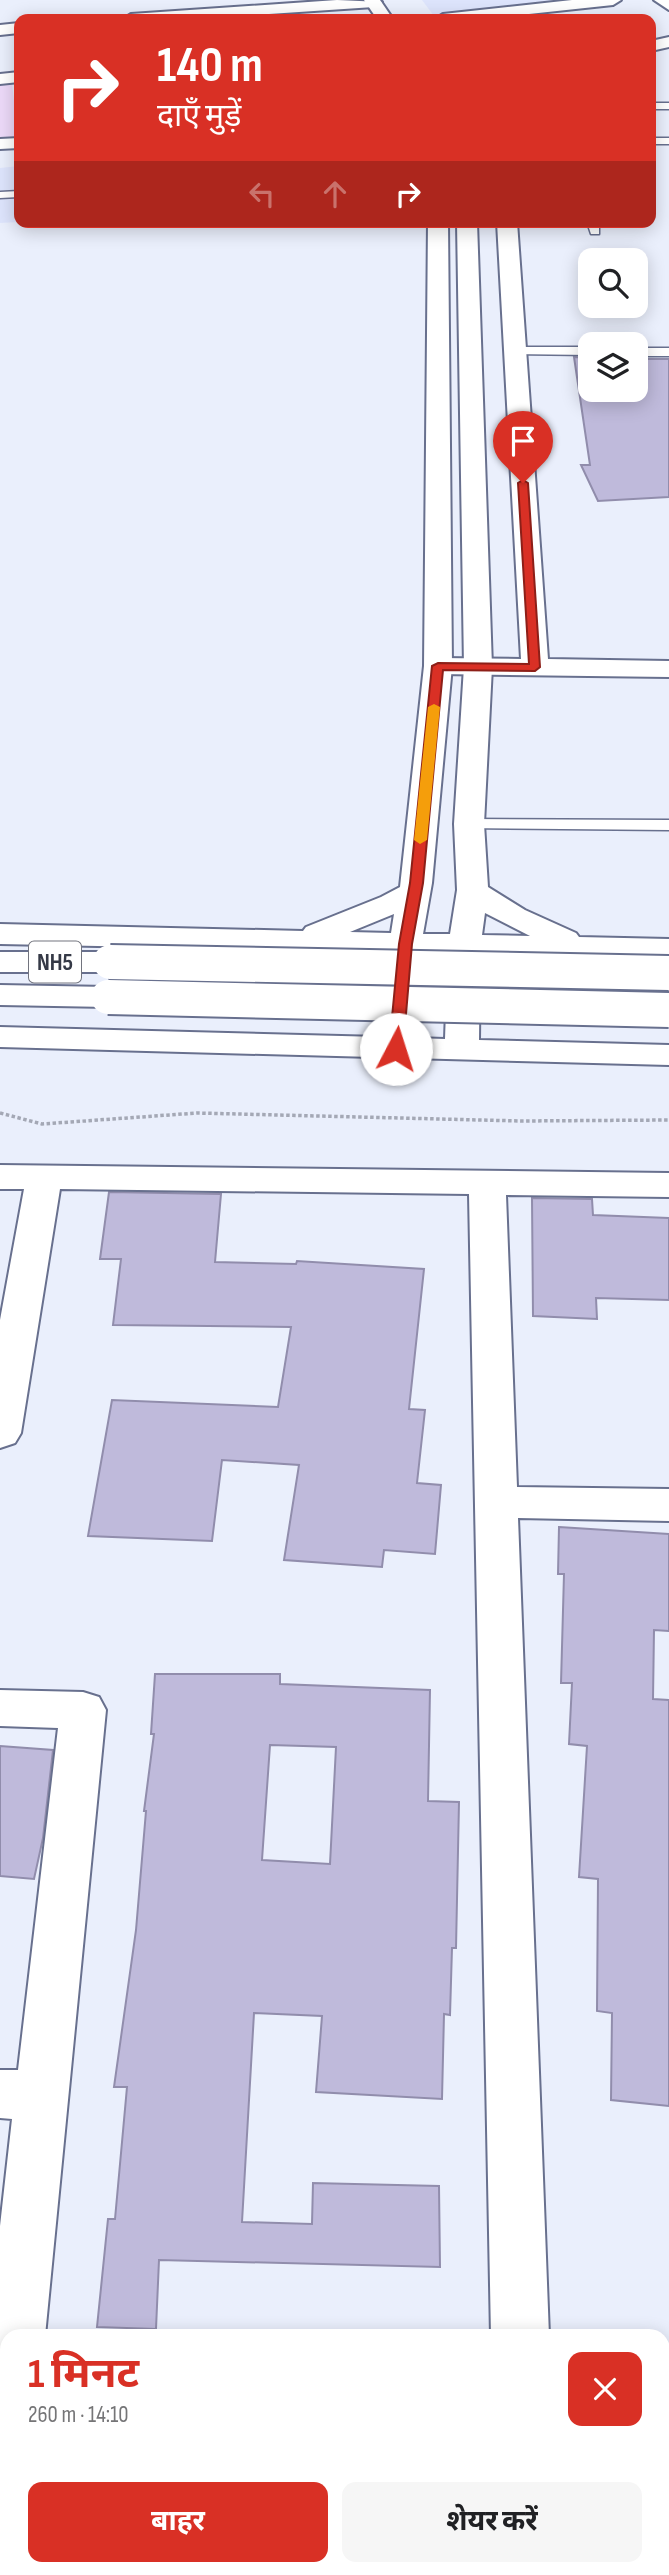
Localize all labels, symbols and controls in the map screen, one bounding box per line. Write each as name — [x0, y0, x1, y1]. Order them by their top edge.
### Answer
text: 140 m — [157, 37, 263, 96]
icon: right — [42, 42, 133, 133]
text: दाएँ मुड़ें — [157, 97, 241, 136]
icon: left — [243, 175, 281, 213]
icon: ahead — [316, 175, 354, 213]
icon: right — [389, 175, 427, 213]
map controls — [578, 248, 648, 402]
button: search — [578, 248, 648, 318]
button: layers — [578, 332, 648, 402]
pin — [493, 411, 553, 483]
icon: arrive — [504, 422, 542, 460]
road number: NH5 — [29, 942, 81, 982]
position arrow — [359, 1012, 433, 1086]
text: 1 मिनट — [28, 2349, 139, 2400]
button: close — [568, 2352, 642, 2426]
text: 260 m · 14:10 — [28, 2401, 128, 2429]
button: बाहर — [28, 2482, 328, 2562]
button: शेयर करें — [342, 2482, 642, 2562]

